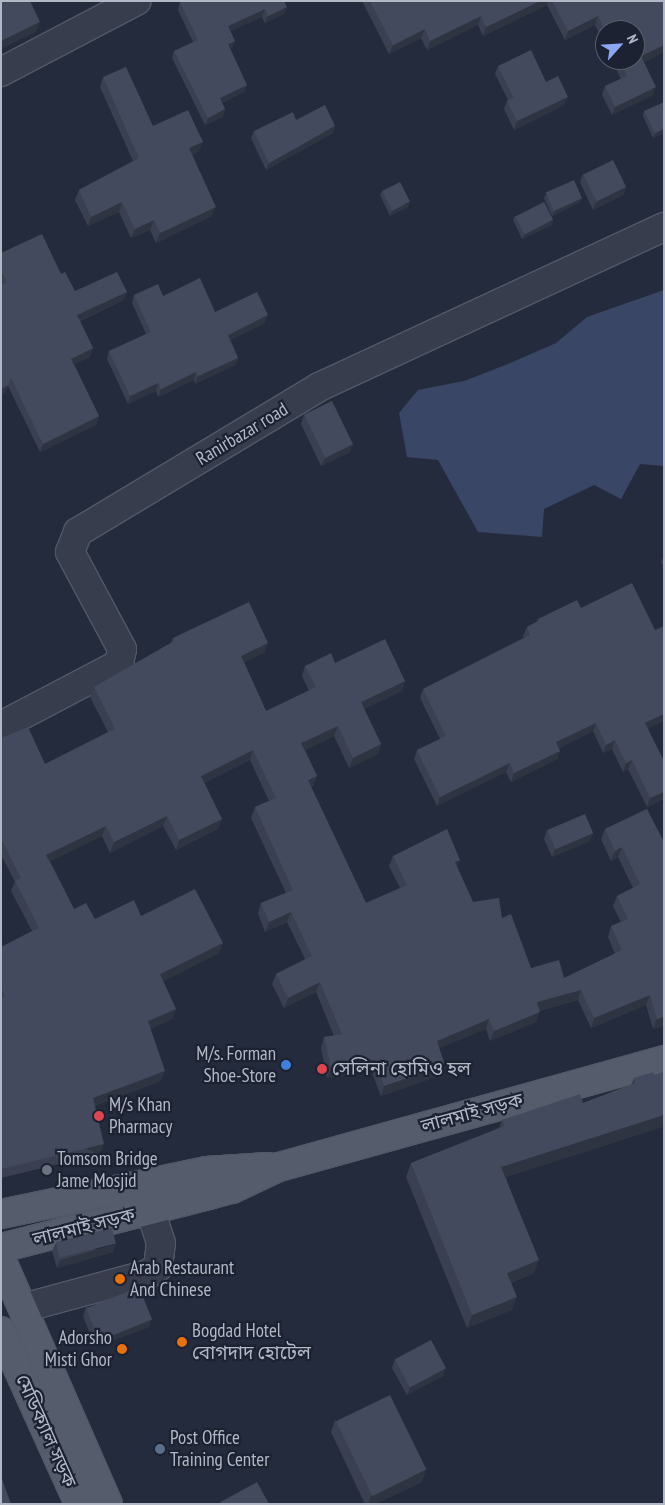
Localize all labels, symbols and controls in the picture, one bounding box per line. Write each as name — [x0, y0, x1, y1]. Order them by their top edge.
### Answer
north arrow — [595, 20, 645, 70]
text: N — [623, 32, 642, 46]
street label: Ranirbazar road — [192, 398, 292, 470]
place label: M/s. Forman Shoe-Store — [195, 1043, 276, 1087]
place label: সেলিনা হোমিও হল — [332, 1058, 471, 1080]
marker: M/s. Forman Shoe-Store — [280, 1059, 292, 1071]
marker: সেলিনা হোমিও হল — [316, 1063, 328, 1075]
street label: লালমাই সড়ক — [419, 1088, 525, 1138]
place label: M/s Khan Pharmacy — [109, 1094, 172, 1138]
marker: M/s Khan Pharmacy — [93, 1110, 105, 1122]
place label: Tomsom Bridge Jame Mosjid — [57, 1148, 158, 1192]
marker: Tomsom Bridge Jame Mosjid — [41, 1164, 53, 1176]
street label: লালমাই সড়ক — [31, 1203, 137, 1251]
place label: Arab Restaurant And Chinese — [130, 1257, 234, 1301]
marker: Arab Restaurant And Chinese — [114, 1273, 126, 1285]
place label: Bogdad Hotel বোগদাদ হোটেল — [192, 1320, 311, 1364]
place label: Adorsho Misti Ghor — [45, 1327, 112, 1371]
marker: Bogdad Hotel বোগদাদ হোটেল — [176, 1336, 188, 1348]
marker: Adorsho Misti Ghor — [116, 1343, 128, 1355]
street label: মেডিক্যাল সড়ক — [11, 1371, 81, 1491]
place label: Post Office Training Center — [170, 1427, 269, 1471]
marker: Post Office Training Center — [154, 1443, 166, 1455]

